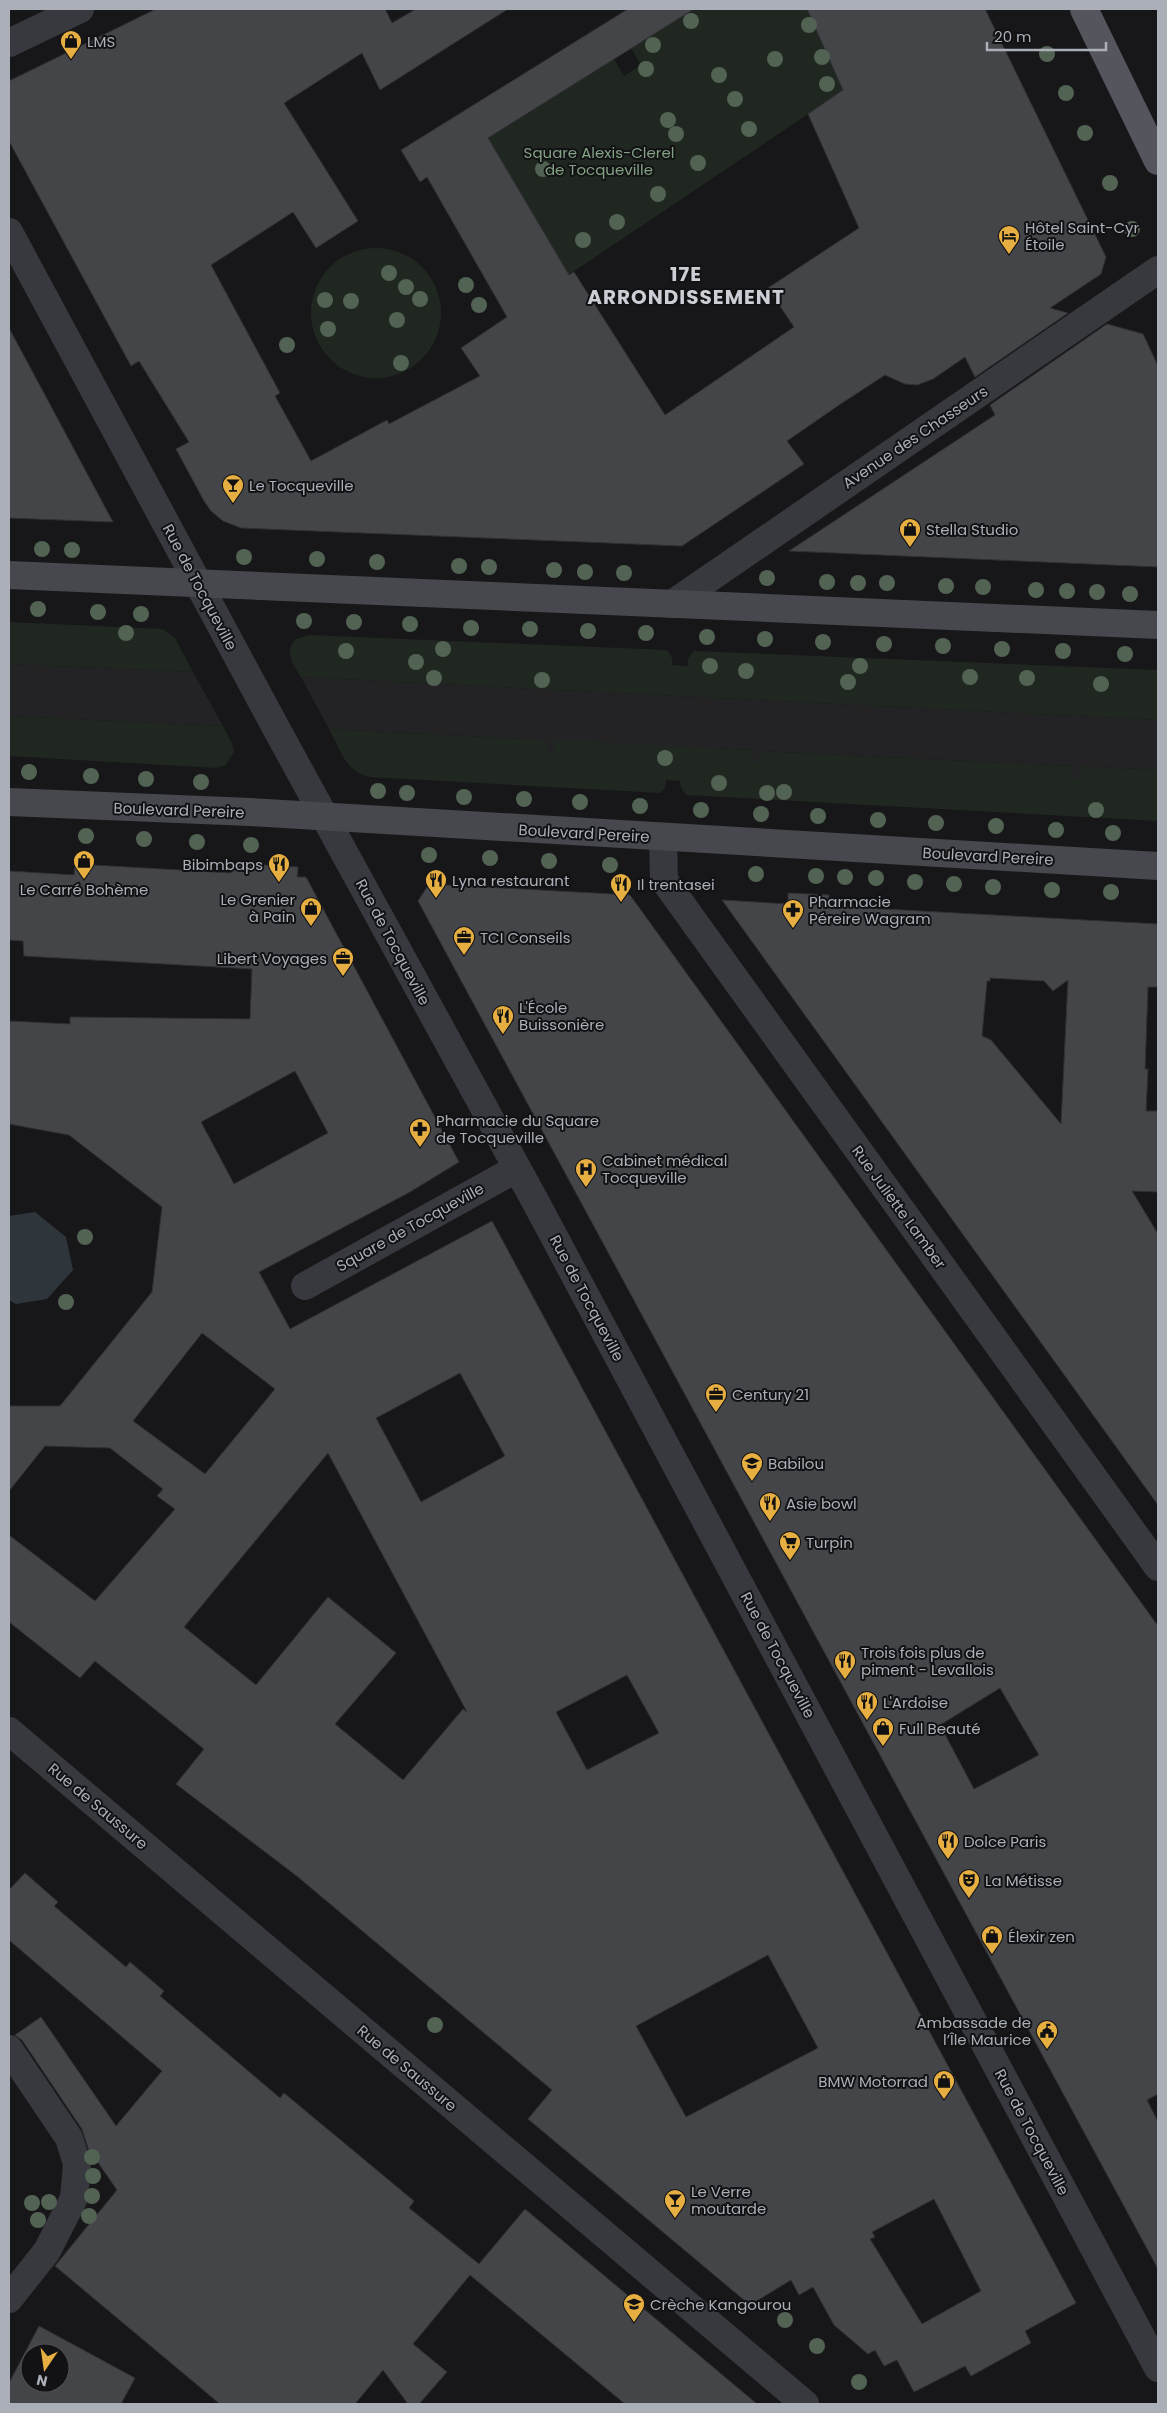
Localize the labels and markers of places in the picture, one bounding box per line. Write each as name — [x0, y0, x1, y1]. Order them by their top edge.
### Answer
shop icon: LMS — [59, 29, 83, 60]
place label: LMS — [87, 31, 115, 52]
place label: Hôtel Saint-Cyr Étoile — [1025, 217, 1139, 255]
hotel icon: Hôtel Saint-Cyr Étoile — [997, 224, 1021, 255]
bar icon: Le Tocqueville — [221, 473, 245, 504]
place label: Le Tocqueville — [249, 475, 353, 496]
shop icon: Stella Studio — [898, 517, 922, 548]
place label: Stella Studio — [926, 519, 1018, 540]
shop icon: Le Carré Bohème — [72, 849, 96, 880]
restaurant icon: Bibimbaps — [267, 852, 291, 883]
place label: Bibimbaps — [183, 854, 263, 875]
restaurant icon: Lyna restaurant — [424, 868, 448, 899]
place label: Lyna restaurant — [452, 870, 569, 891]
restaurant icon: Il trentasei — [609, 872, 633, 903]
place label: Il trentasei — [637, 874, 715, 895]
place label: Le Carré Bohème — [20, 879, 148, 900]
place label: Le Grenier à Pain — [220, 889, 295, 927]
place label: Pharmacie Péreire Wagram — [809, 891, 931, 929]
shop icon: Le Grenier à Pain — [299, 896, 323, 927]
pharmacy icon: Pharmacie Péreire Wagram — [781, 898, 805, 929]
office icon: TCI Conseils — [452, 925, 476, 956]
place label: TCI Conseils — [480, 927, 571, 948]
office icon: Libert Voyages — [331, 946, 355, 977]
place label: Libert Voyages — [217, 948, 327, 969]
place label: L'École Buissonière — [519, 997, 604, 1035]
restaurant icon: L'École Buissonière — [491, 1004, 515, 1035]
place label: Pharmacie du Square de Tocqueville — [436, 1110, 599, 1148]
pharmacy icon: Pharmacie du Square de Tocqueville — [408, 1117, 432, 1148]
place label: Cabinet médical Tocqueville — [602, 1150, 727, 1188]
hospital icon: Cabinet médical Tocqueville — [574, 1157, 598, 1188]
office icon: Century 21 — [704, 1382, 728, 1413]
place label: Century 21 — [732, 1384, 809, 1405]
school or university icon: Babilou — [740, 1451, 764, 1482]
place label: Babilou — [768, 1453, 824, 1474]
restaurant icon: Asie bowl — [758, 1491, 782, 1522]
place label: Asie bowl — [786, 1493, 857, 1514]
supermarket icon: Turpin — [778, 1530, 802, 1561]
place label: Turpin — [806, 1532, 853, 1553]
place label: Trois fois plus de piment - Levallois — [861, 1642, 994, 1680]
restaurant icon: Trois fois plus de piment - Levallois — [833, 1649, 857, 1680]
restaurant icon: L'Ardoise — [855, 1690, 879, 1721]
place label: L'Ardoise — [883, 1692, 948, 1713]
shop icon: Full Beauté — [871, 1716, 895, 1747]
place label: Full Beauté — [899, 1718, 981, 1739]
restaurant icon: Dolce Paris — [936, 1829, 960, 1860]
place label: Dolce Paris — [964, 1831, 1046, 1852]
theatre icon: La Métisse — [957, 1868, 981, 1899]
place label: La Métisse — [985, 1870, 1062, 1891]
shop icon: Élexir zen — [980, 1924, 1004, 1955]
place label: Élexir zen — [1008, 1926, 1075, 1947]
place label: Ambassade de l’Île Maurice — [916, 2012, 1031, 2050]
public building icon: Ambassade de l’Île Maurice — [1035, 2019, 1059, 2050]
shop icon: BMW Motorrad — [932, 2069, 956, 2100]
place label: BMW Motorrad — [818, 2071, 928, 2092]
place label: Le Verre moutarde — [691, 2181, 766, 2219]
bar icon: Le Verre moutarde — [663, 2188, 687, 2219]
school or university icon: Crèche Kangourou — [622, 2292, 646, 2323]
place label: Crèche Kangourou — [650, 2294, 791, 2315]

